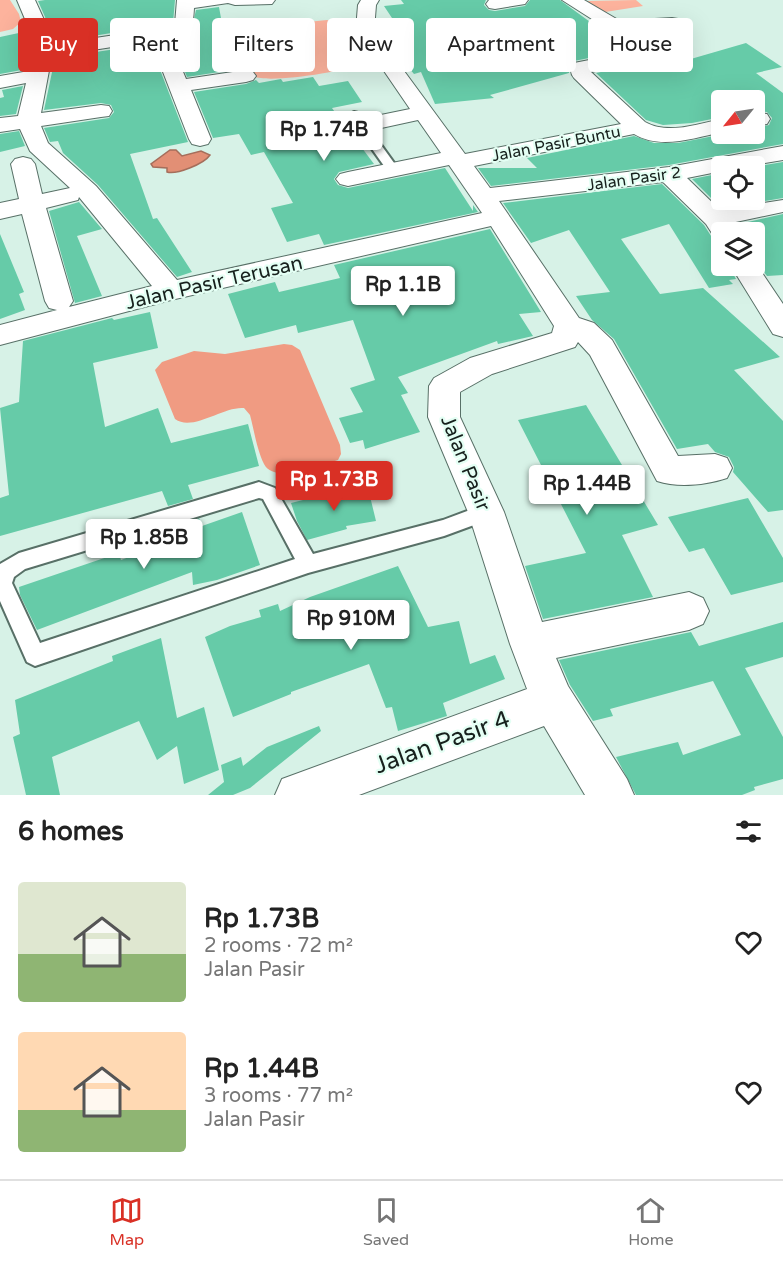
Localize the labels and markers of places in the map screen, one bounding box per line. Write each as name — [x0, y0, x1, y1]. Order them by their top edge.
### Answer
pin: Rp 1.74B — [262, 111, 386, 162]
pin: Rp 1.1B — [348, 266, 458, 317]
pin: Rp 1.73B — [272, 461, 396, 512]
pin: Rp 1.44B — [525, 465, 649, 516]
pin: Rp 1.85B — [82, 519, 206, 570]
pin: Rp 910M — [296, 600, 406, 651]

